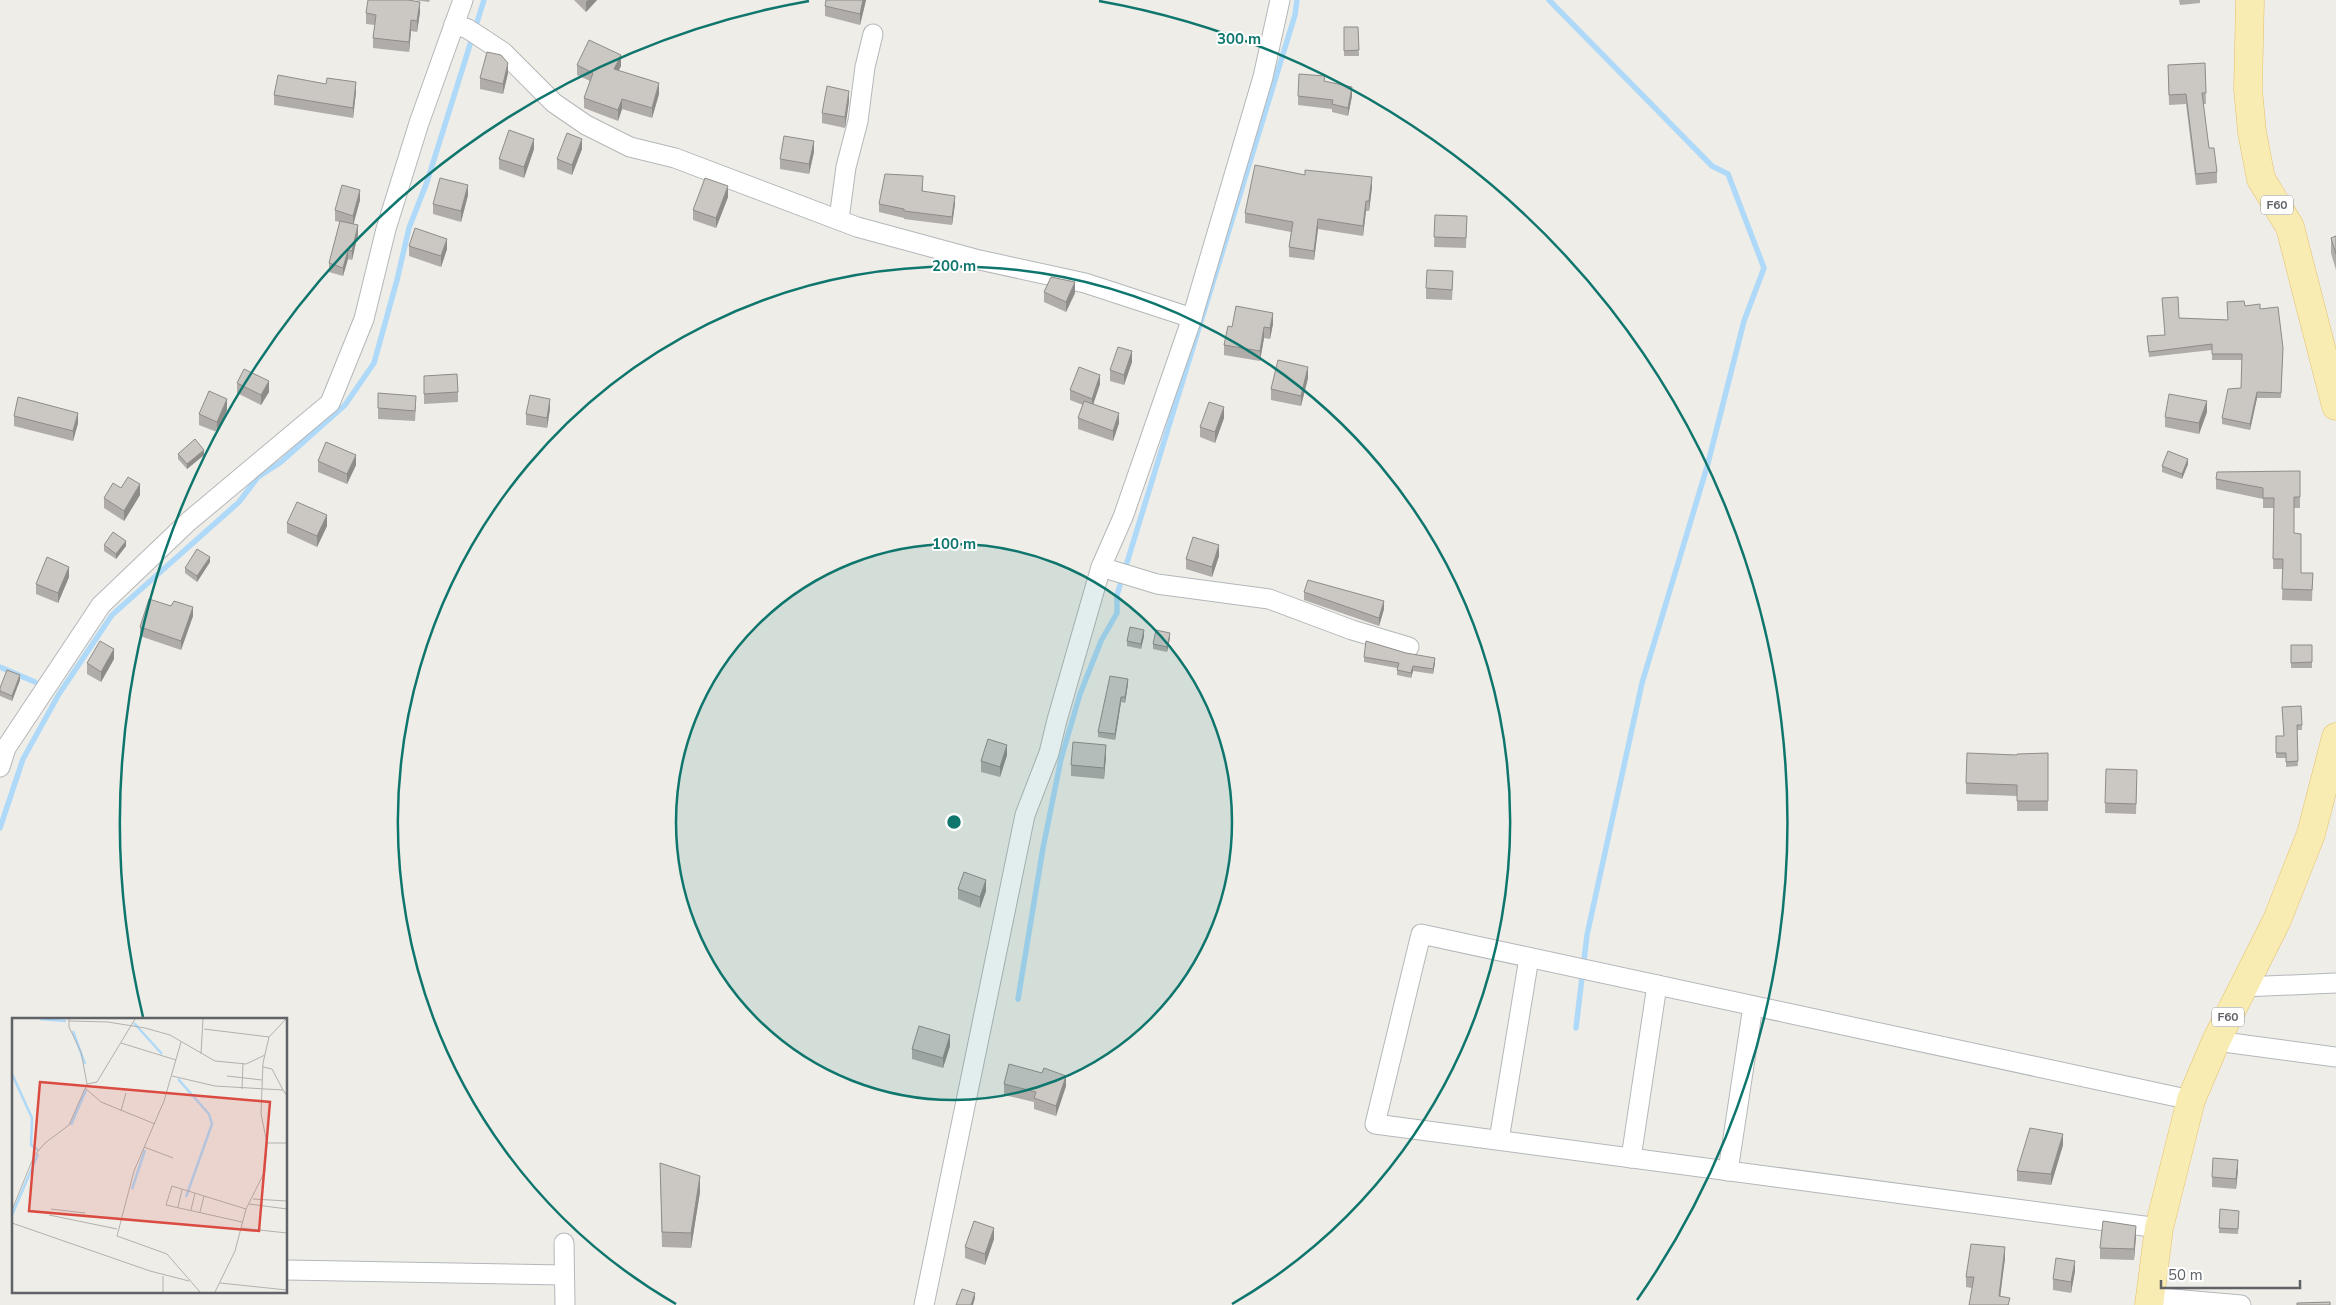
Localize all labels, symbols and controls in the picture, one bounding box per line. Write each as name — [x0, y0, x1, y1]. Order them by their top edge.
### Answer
text: 300 m — [1217, 29, 1261, 49]
road number: F60 — [2261, 196, 2293, 214]
text: 200 m — [932, 256, 976, 276]
text: 100 m — [932, 534, 976, 554]
centre of rings — [945, 813, 963, 831]
road number: F60 — [2212, 1008, 2244, 1026]
inset map — [12, 1018, 288, 1292]
scale bar — [2161, 1258, 2300, 1290]
text: 50 m — [2168, 1265, 2203, 1285]

